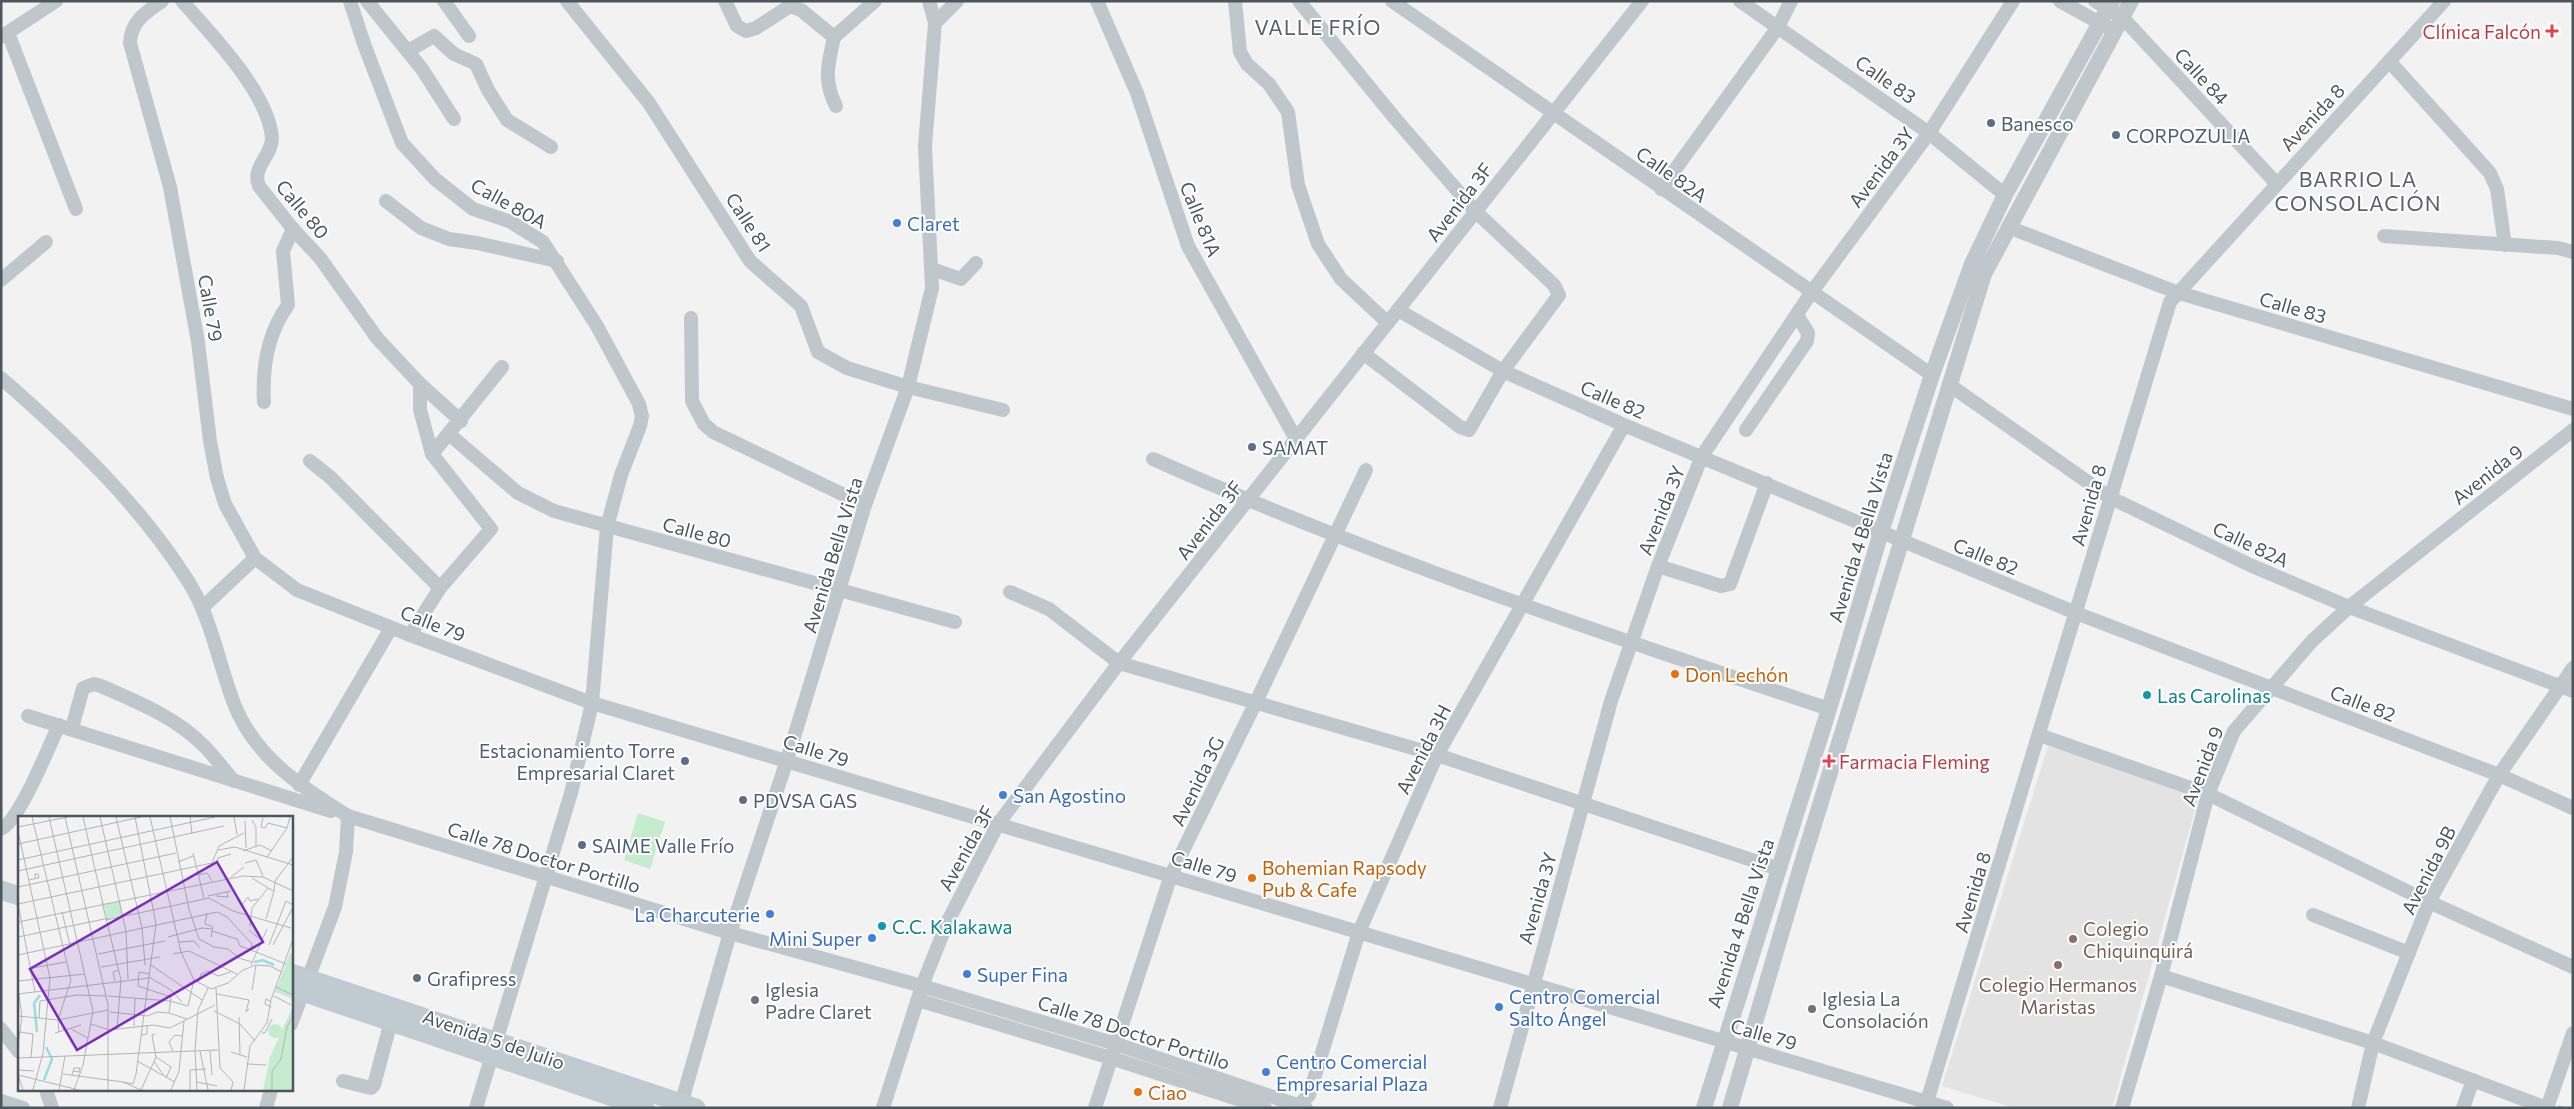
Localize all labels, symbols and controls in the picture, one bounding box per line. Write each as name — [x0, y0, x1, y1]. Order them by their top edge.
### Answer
district label: VALLE FRÍO — [1254, 14, 1382, 39]
place label: Clínica Falcón — [2423, 20, 2541, 43]
marker: Clínica Falcón — [2545, 24, 2559, 38]
street label: Calle 84 — [2170, 43, 2234, 109]
street label: Calle 83 — [1851, 50, 1921, 108]
street label: Avenida 8 — [2275, 79, 2349, 155]
place label: Banesco — [2001, 112, 2074, 135]
marker: Banesco — [1985, 117, 1997, 129]
street label: Avenida 3Y — [1843, 122, 1919, 212]
place label: CORPOZULIA — [2126, 124, 2250, 147]
marker: CORPOZULIA — [2110, 129, 2122, 141]
street label: Calle 82A — [1632, 141, 1712, 207]
street label: Avenida 3F — [1421, 158, 1497, 246]
district label: BARRIO LA CONSOLACIÓN — [2275, 166, 2441, 215]
street label: Calle 80A — [467, 173, 551, 233]
street label: Calle 80 — [272, 175, 334, 243]
street label: Calle 81A — [1176, 178, 1226, 260]
street label: Calle 81 — [721, 188, 777, 256]
place label: Claret — [907, 212, 960, 235]
marker: Claret — [891, 217, 903, 229]
street label: Calle 79 — [194, 273, 228, 343]
street label: Calle 83 — [2257, 286, 2329, 328]
street label: Calle 82 — [1577, 375, 1649, 423]
place label: SAMAT — [1262, 436, 1328, 459]
street label: Avenida 9 — [2447, 439, 2527, 509]
marker: SAMAT — [1246, 441, 1258, 453]
street label: Avenida 4 Bella Vista — [1823, 449, 1897, 625]
street label: Avenida 3Y — [1633, 462, 1689, 558]
street label: Avenida 8 — [2065, 462, 2111, 548]
street label: Avenida Bella Vista — [797, 474, 867, 636]
street label: Avenida 3F — [1171, 476, 1247, 564]
street label: Calle 80 — [660, 512, 734, 552]
street label: Calle 82A — [2209, 516, 2293, 572]
street label: Calle 82 — [1950, 533, 2022, 579]
street label: Calle 79 — [397, 600, 469, 646]
place label: Don Lechón — [1685, 663, 1788, 686]
marker: Don Lechón — [1669, 668, 1681, 680]
street label: Calle 82 — [2327, 680, 2399, 726]
place label: Las Carolinas — [2157, 684, 2271, 707]
marker: Las Carolinas — [2141, 689, 2153, 701]
street label: Avenida 3H — [1391, 700, 1455, 798]
street label: Avenida 9 — [2176, 723, 2228, 809]
street label: Calle 79 — [780, 729, 852, 771]
street label: Avenida 3G — [1165, 732, 1229, 830]
place label: Estacionamiento Torre Empresarial Claret — [479, 739, 675, 784]
place label: Farmacia Fleming — [1839, 750, 1990, 773]
marker: Estacionamiento Torre Empresarial Claret — [679, 755, 691, 767]
marker: Farmacia Fleming — [1823, 755, 1835, 767]
place label: San Agostino — [1013, 784, 1126, 807]
place label: PDVSA GAS — [753, 789, 857, 812]
marker: San Agostino — [997, 789, 1009, 801]
marker: PDVSA GAS — [737, 794, 749, 806]
street label: Avenida 3F — [933, 801, 999, 895]
inset map — [18, 816, 292, 1092]
street label: Calle 78 Doctor Portillo — [445, 817, 643, 897]
street label: Avenida 9B — [2396, 822, 2460, 918]
place label: SAIME Valle Frío — [592, 834, 734, 857]
street label: Avenida 4 Bella Vista — [1702, 835, 1778, 1011]
marker: SAIME Valle Frío — [576, 839, 588, 851]
street label: Calle 79 — [1168, 845, 1240, 887]
street label: Avenida 3Y — [1513, 849, 1561, 947]
street label: Avenida 8 — [1949, 849, 1995, 935]
place label: Bohemian Rapsody Pub & Cafe — [1262, 856, 1427, 901]
marker: Bohemian Rapsody Pub & Cafe — [1246, 872, 1258, 884]
place label: La Charcuterie — [634, 903, 760, 926]
marker: La Charcuterie — [764, 908, 776, 920]
place label: C.C. Kalakawa — [892, 915, 1013, 938]
place label: Colegio Chiquinquirá — [2083, 917, 2193, 962]
marker: C.C. Kalakawa — [876, 920, 888, 932]
place label: Mini Super — [769, 927, 862, 950]
marker: Mini Super — [866, 932, 878, 944]
marker: Colegio Chiquinquirá — [2067, 933, 2079, 945]
marker: Colegio Hermanos Maristas — [2052, 959, 2064, 971]
place label: Super Fina — [977, 963, 1068, 986]
place label: Grafipress — [427, 967, 516, 990]
marker: Super Fina — [961, 968, 973, 980]
marker: Grafipress — [411, 972, 423, 984]
place label: Colegio Hermanos Maristas — [1979, 973, 2137, 1018]
place label: Iglesia Padre Claret — [765, 978, 872, 1023]
place label: Centro Comercial Salto Ángel — [1509, 985, 1660, 1030]
place label: Iglesia La Consolación — [1822, 987, 1929, 1032]
street label: Calle 78 Doctor Portillo — [1035, 990, 1233, 1074]
marker: Iglesia Padre Claret — [749, 994, 761, 1006]
marker: Centro Comercial Salto Ángel — [1493, 1001, 1505, 1013]
marker: Iglesia La Consolación — [1806, 1003, 1818, 1015]
street label: Avenida 5 de Julio — [420, 1004, 568, 1074]
street label: Calle 79 — [1728, 1014, 1800, 1054]
place label: Centro Comercial Empresarial Plaza — [1276, 1050, 1428, 1095]
marker: Centro Comercial Empresarial Plaza — [1260, 1066, 1272, 1078]
place label: Ciao — [1148, 1081, 1187, 1104]
marker: Ciao — [1132, 1086, 1144, 1098]

